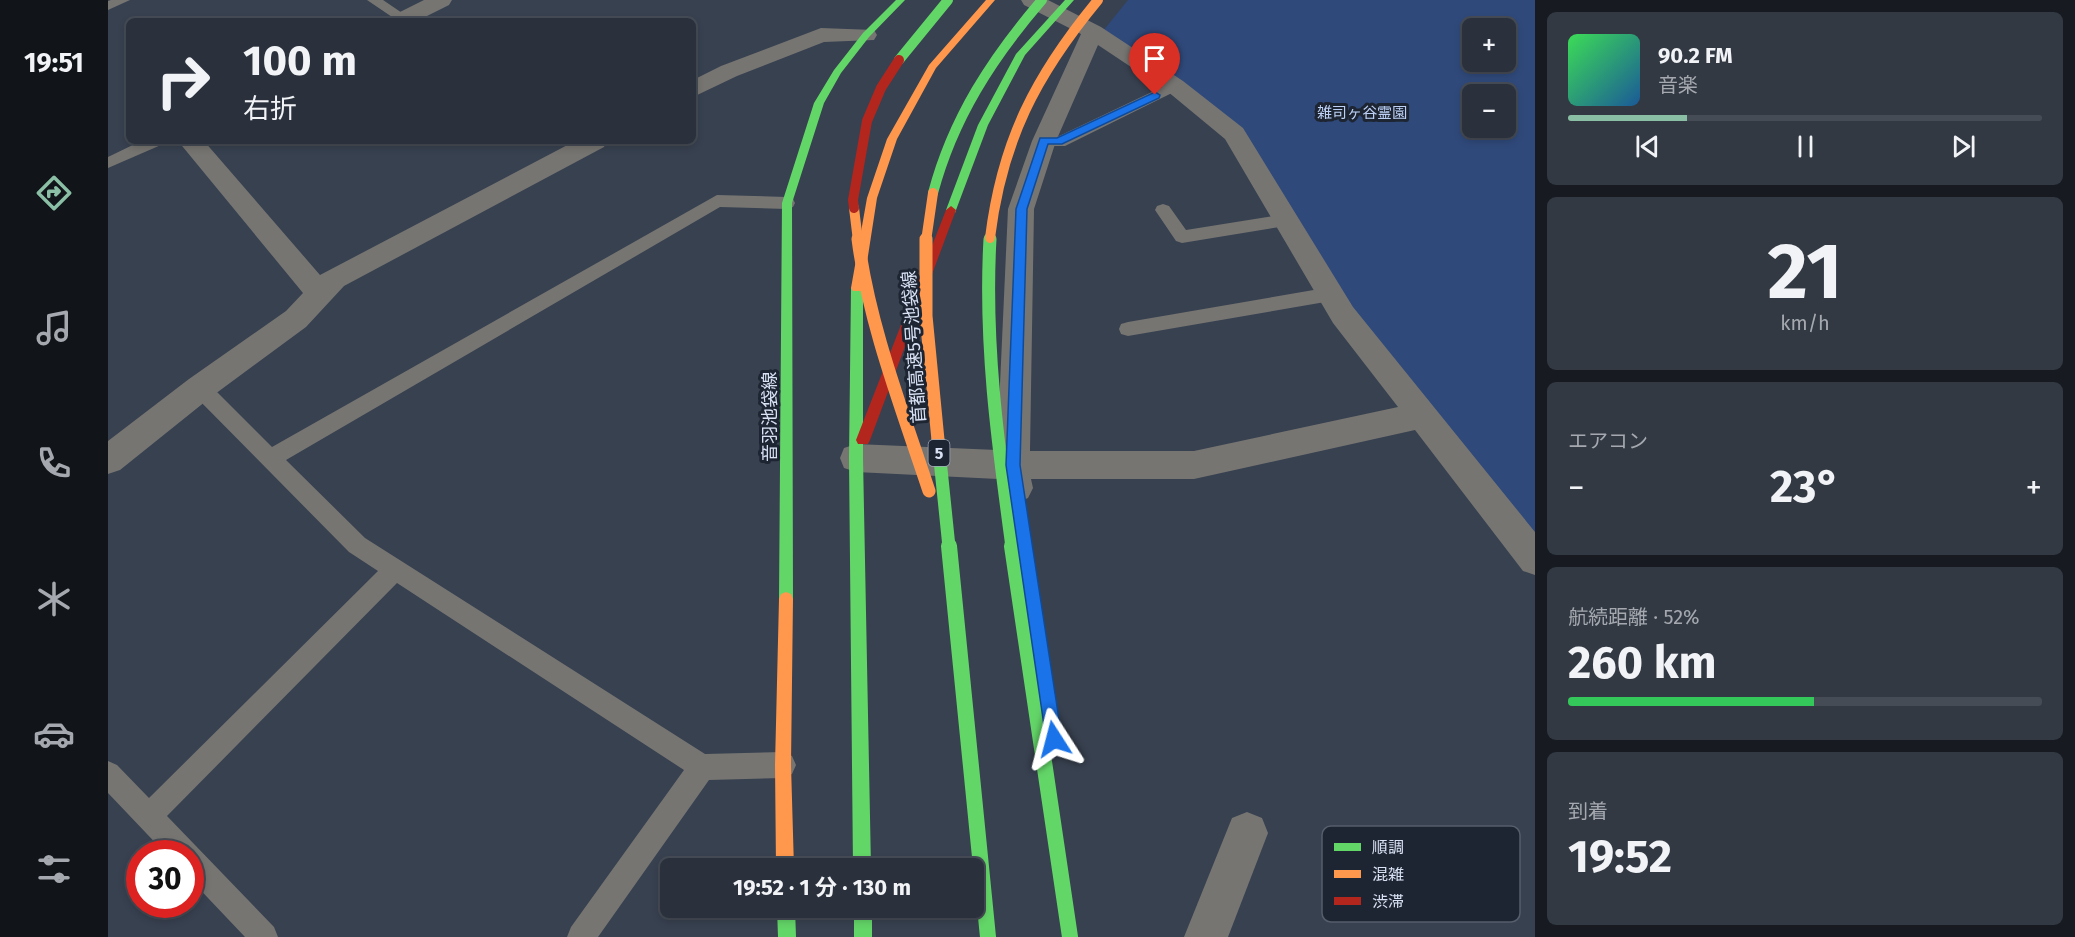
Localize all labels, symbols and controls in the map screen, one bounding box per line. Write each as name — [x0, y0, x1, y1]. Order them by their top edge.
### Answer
map controls — [1462, 18, 1516, 138]
button: + — [1462, 18, 1516, 72]
pin — [1129, 33, 1180, 95]
text: 100 m — [243, 36, 357, 86]
icon: right — [144, 42, 222, 120]
icon: arrive — [1138, 42, 1171, 75]
text: 90.2 FM — [1658, 42, 1733, 69]
text: 19:51 — [24, 47, 84, 79]
text: 音楽 — [1658, 73, 1698, 97]
button: − — [1462, 84, 1516, 138]
text: 右折 — [243, 93, 297, 125]
park label: 雑司ヶ谷霊園 — [1317, 104, 1407, 122]
icon: previous — [1631, 130, 1664, 163]
icon: pause — [1789, 130, 1822, 163]
icon: next — [1947, 130, 1980, 163]
icon: directions — [33, 172, 75, 214]
text: 21 — [1768, 225, 1842, 319]
street label: 首都高速5号池袋線 — [898, 270, 930, 424]
icon: music — [33, 307, 75, 349]
text: km/h — [1780, 311, 1830, 335]
street label: 音羽池袋線 — [759, 372, 781, 462]
text: エアコン — [1568, 429, 1648, 453]
road number: 5 — [928, 440, 950, 466]
icon: phone — [33, 442, 75, 484]
text: 23° — [1770, 460, 1840, 514]
text: − — [1568, 468, 1585, 508]
text: + — [2026, 468, 2042, 508]
icon: climate — [33, 578, 75, 620]
text: 航続距離 · 52% — [1568, 605, 1700, 629]
text: 260 km — [1568, 636, 1717, 690]
position arrow — [1022, 707, 1086, 771]
icon: car — [33, 713, 75, 755]
text: 到着 — [1568, 799, 1608, 823]
legend — [1322, 826, 1520, 922]
text: 19:52 — [1568, 830, 1672, 884]
text: 順調 — [1372, 838, 1404, 857]
speed limit sign: 30 — [126, 840, 204, 918]
icon: filters — [33, 848, 75, 890]
text: 混雑 — [1372, 865, 1404, 884]
text: 19:52 · 1 分 · 130 m — [733, 874, 911, 901]
text: 渋滞 — [1372, 892, 1404, 911]

